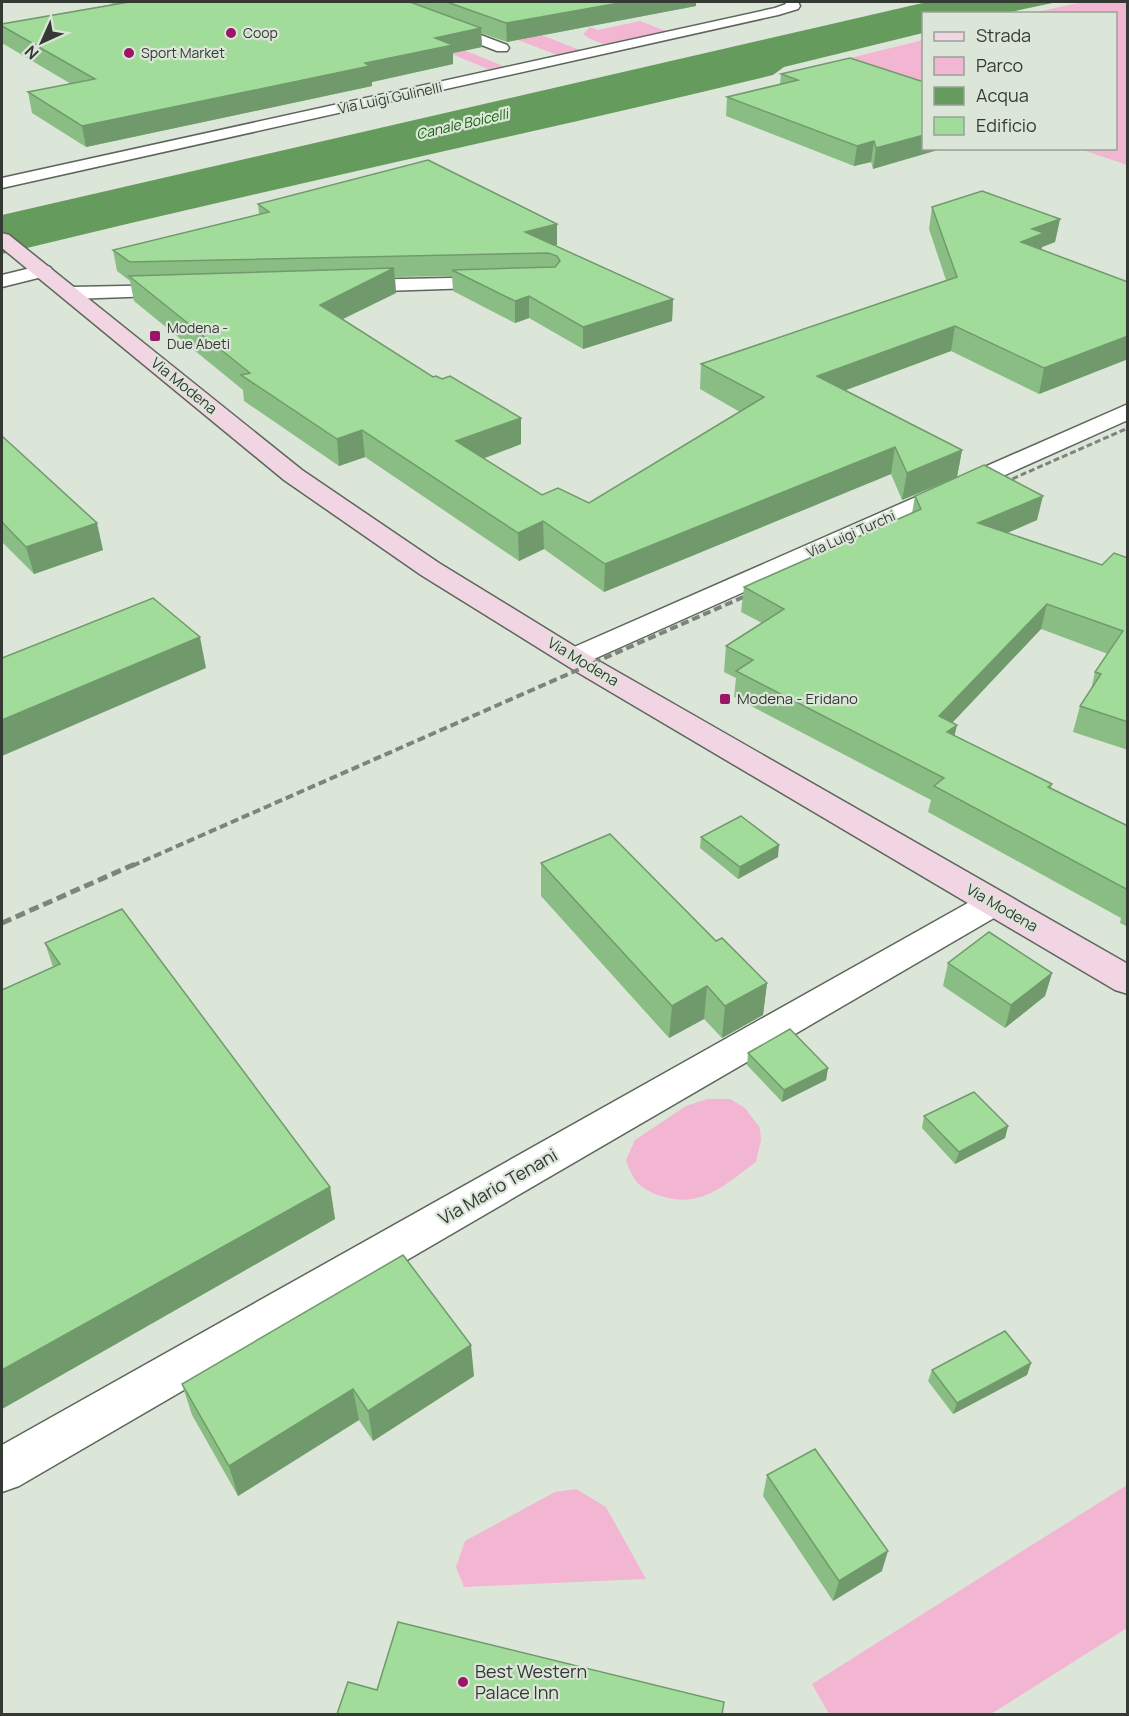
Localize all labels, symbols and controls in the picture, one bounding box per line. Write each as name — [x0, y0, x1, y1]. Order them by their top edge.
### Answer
north arrow — [12, 12, 72, 72]
legend — [922, 12, 1117, 150]
place label: Coop — [243, 23, 278, 42]
text: Strada — [976, 23, 1031, 47]
marker: Coop — [224, 26, 238, 40]
text: N — [20, 41, 43, 64]
place label: Sport Market — [141, 43, 225, 62]
marker: Sport Market — [122, 46, 136, 60]
text: Parco — [976, 53, 1023, 77]
street label: Via Luigi Gulinelli — [336, 77, 444, 118]
text: Acqua — [976, 83, 1029, 107]
water label: Canale Boicelli — [414, 103, 511, 143]
text: Edificio — [976, 113, 1037, 137]
place label: Modena - Due Abeti — [167, 318, 230, 353]
marker: Modena - Due Abeti — [148, 329, 162, 343]
street label: Via Modena — [147, 352, 222, 419]
street label: Via Luigi Turchi — [803, 505, 898, 562]
street label: Via Modena — [544, 632, 623, 691]
place label: Modena - Eridano — [737, 688, 858, 709]
marker: Modena - Eridano — [718, 692, 732, 706]
street label: Via Modena — [962, 879, 1042, 937]
street label: Via Mario Tenani — [434, 1142, 561, 1230]
place label: Best Western Palace Inn — [475, 1659, 587, 1704]
marker: Best Western Palace Inn — [456, 1675, 470, 1689]

